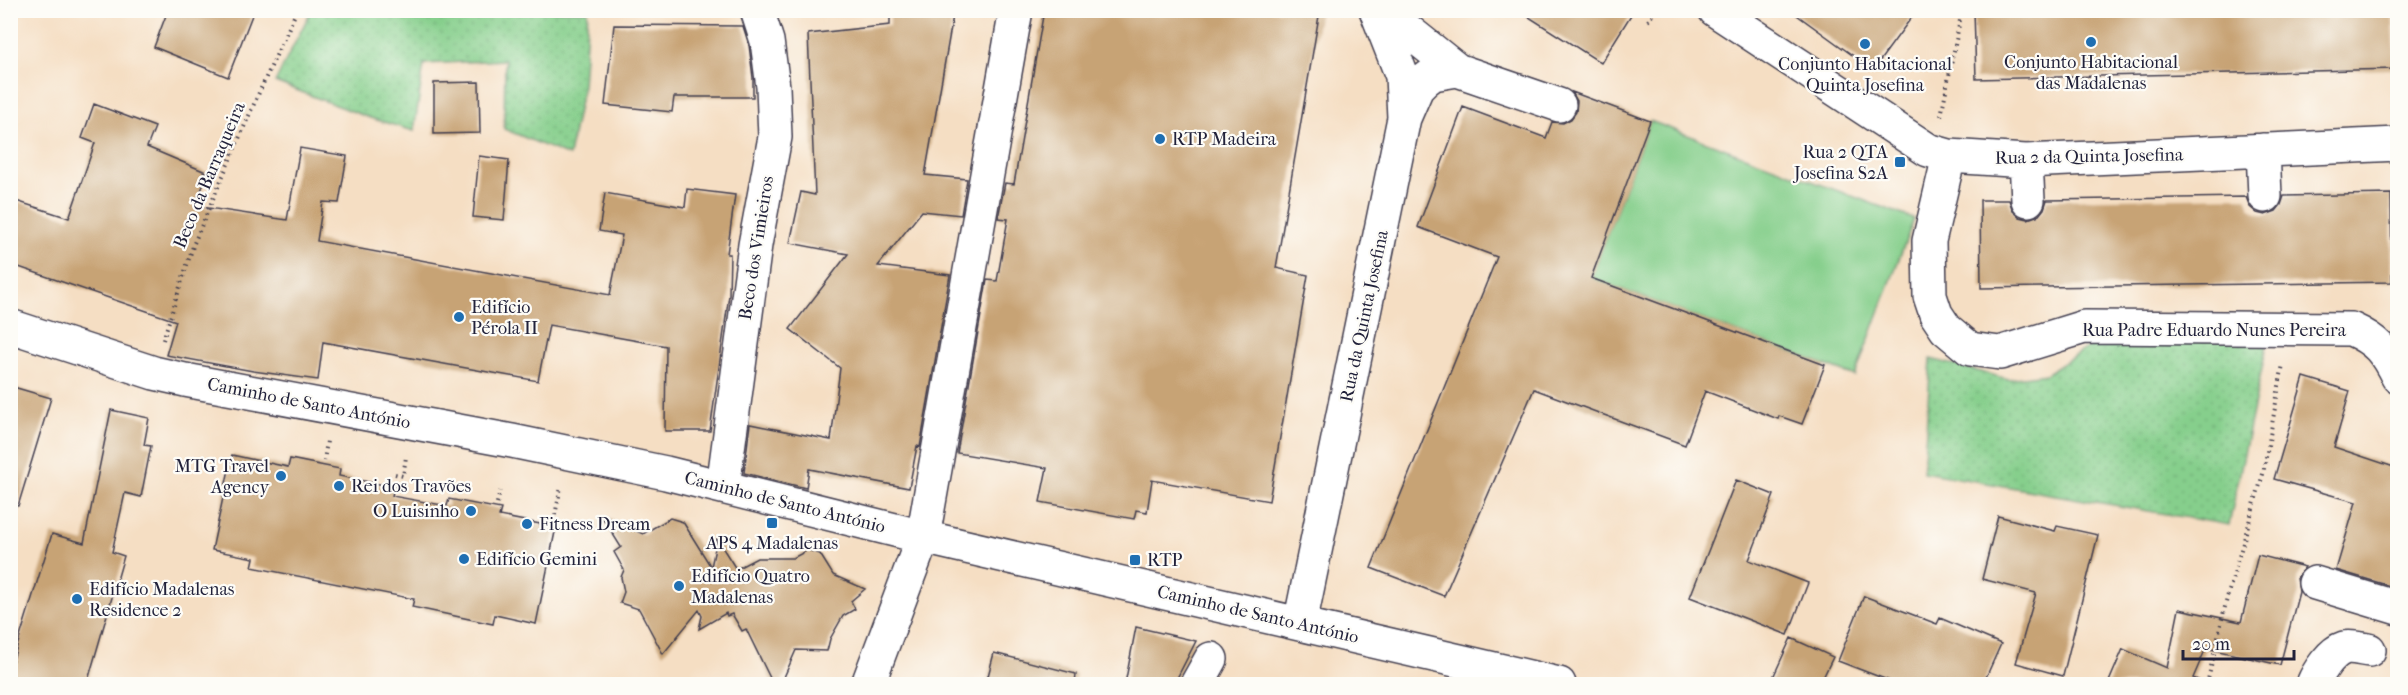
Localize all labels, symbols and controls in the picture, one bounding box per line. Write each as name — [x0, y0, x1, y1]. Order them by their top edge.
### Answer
marker: Conjunto Habitacional das Madalenas — [2084, 35, 2098, 49]
marker: Conjunto Habitacional Quinta Josefina — [1858, 37, 1872, 51]
place label: Conjunto Habitacional das Madalenas — [2004, 52, 2178, 94]
place label: Conjunto Habitacional Quinta Josefina — [1778, 54, 1952, 96]
street label: Beco da Barraqueira — [169, 98, 250, 251]
place label: RTP Madeira — [1172, 129, 1277, 150]
marker: RTP Madeira — [1153, 132, 1167, 146]
place label: Rua 2 QTA Josefina S2A — [1792, 142, 1888, 184]
street label: Rua 2 da Quinta Josefina — [1995, 144, 2184, 169]
marker: Rua 2 QTA Josefina S2A — [1893, 155, 1907, 169]
street label: Beco dos Vimieiros — [735, 174, 778, 322]
street label: Rua da Quinta Josefina — [1336, 228, 1393, 404]
place label: Edifício Pérola II — [471, 297, 538, 339]
marker: Edifício Pérola II — [452, 310, 466, 324]
street label: Rua Padre Eduardo Nunes Pereira — [2082, 320, 2347, 341]
street label: Caminho de Santo António — [206, 374, 412, 433]
place label: MTG Travel Agency — [175, 456, 270, 498]
street label: Caminho de Santo António — [682, 467, 888, 538]
marker: MTG Travel Agency — [274, 469, 288, 483]
place label: Rei dos Travões — [351, 476, 472, 497]
marker: Rei dos Travões — [332, 479, 346, 493]
place label: O Luisinho — [373, 501, 459, 522]
marker: O Luisinho — [464, 504, 478, 518]
place label: Fitness Dream — [539, 514, 650, 535]
marker: APS 4 Madalenas — [765, 516, 779, 530]
marker: Fitness Dream — [520, 517, 534, 531]
place label: APS 4 Madalenas — [705, 533, 838, 554]
place label: Edifício Gemini — [476, 549, 598, 570]
place label: RTP — [1147, 550, 1183, 571]
marker: Edifício Gemini — [457, 552, 471, 566]
marker: RTP — [1128, 553, 1142, 567]
place label: Edifício Quatro Madalenas — [691, 566, 810, 608]
place label: Edifício Madalenas Residence 2 — [89, 579, 235, 621]
marker: Edifício Quatro Madalenas — [672, 579, 686, 593]
street label: Caminho de Santo António — [1155, 581, 1361, 648]
marker: Edifício Madalenas Residence 2 — [70, 592, 84, 606]
scale bar — [2183, 623, 2294, 661]
text: 20 m — [2192, 634, 2230, 655]

